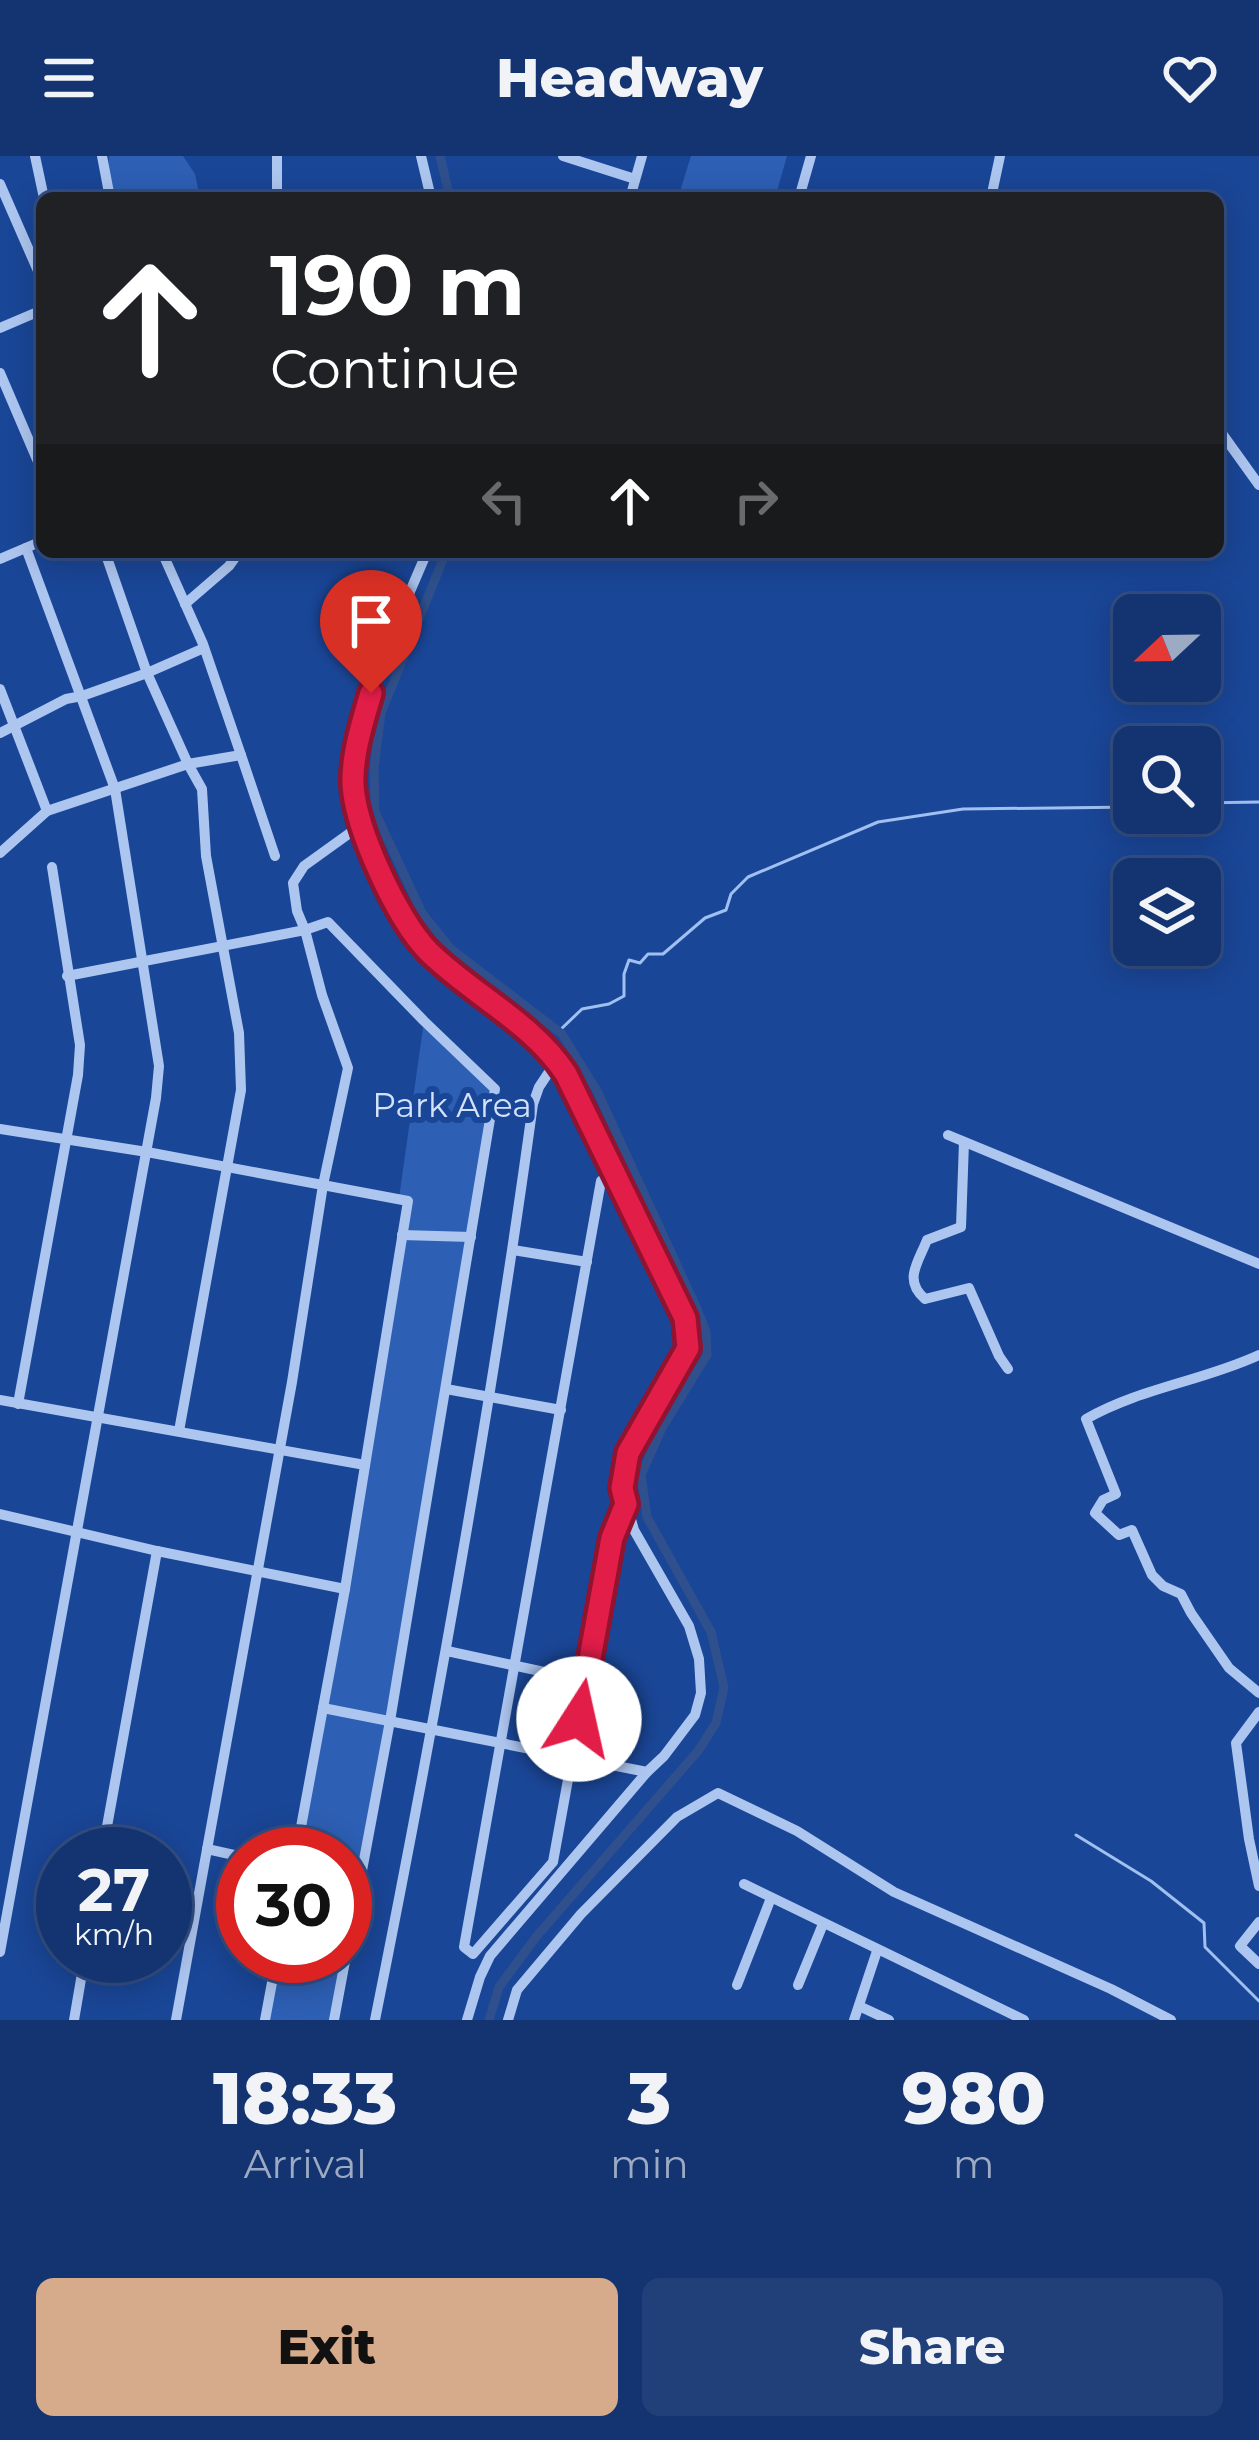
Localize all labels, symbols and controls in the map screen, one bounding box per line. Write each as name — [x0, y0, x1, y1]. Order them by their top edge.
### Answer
icon: menu — [36, 45, 102, 111]
text: Headway — [496, 45, 763, 111]
icon: heart — [1157, 45, 1223, 111]
text: 190 m — [270, 234, 525, 336]
icon: ahead — [72, 240, 228, 396]
text: Continue — [270, 336, 519, 402]
icon: left — [471, 468, 537, 534]
icon: ahead — [597, 468, 663, 534]
icon: right — [723, 468, 789, 534]
pin — [320, 570, 422, 693]
icon: arrive — [338, 588, 404, 654]
north arrow — [1113, 594, 1221, 702]
map controls — [1113, 594, 1221, 966]
button: search — [1113, 726, 1221, 834]
button: layers — [1113, 858, 1221, 966]
park label: Park Area — [372, 1085, 532, 1125]
position arrow — [516, 1656, 642, 1782]
speed limit sign: 30 — [216, 1827, 372, 1983]
text: 27 — [78, 1853, 150, 1926]
text: km/h — [74, 1916, 154, 1953]
text: 18:33 — [213, 2054, 397, 2142]
text: 3 — [628, 2054, 671, 2142]
text: 980 — [902, 2054, 1046, 2142]
text: Arrival — [244, 2140, 367, 2188]
text: min — [610, 2140, 689, 2188]
text: m — [953, 2140, 994, 2188]
button: Exit — [36, 2278, 618, 2416]
button: Share — [642, 2278, 1223, 2416]

